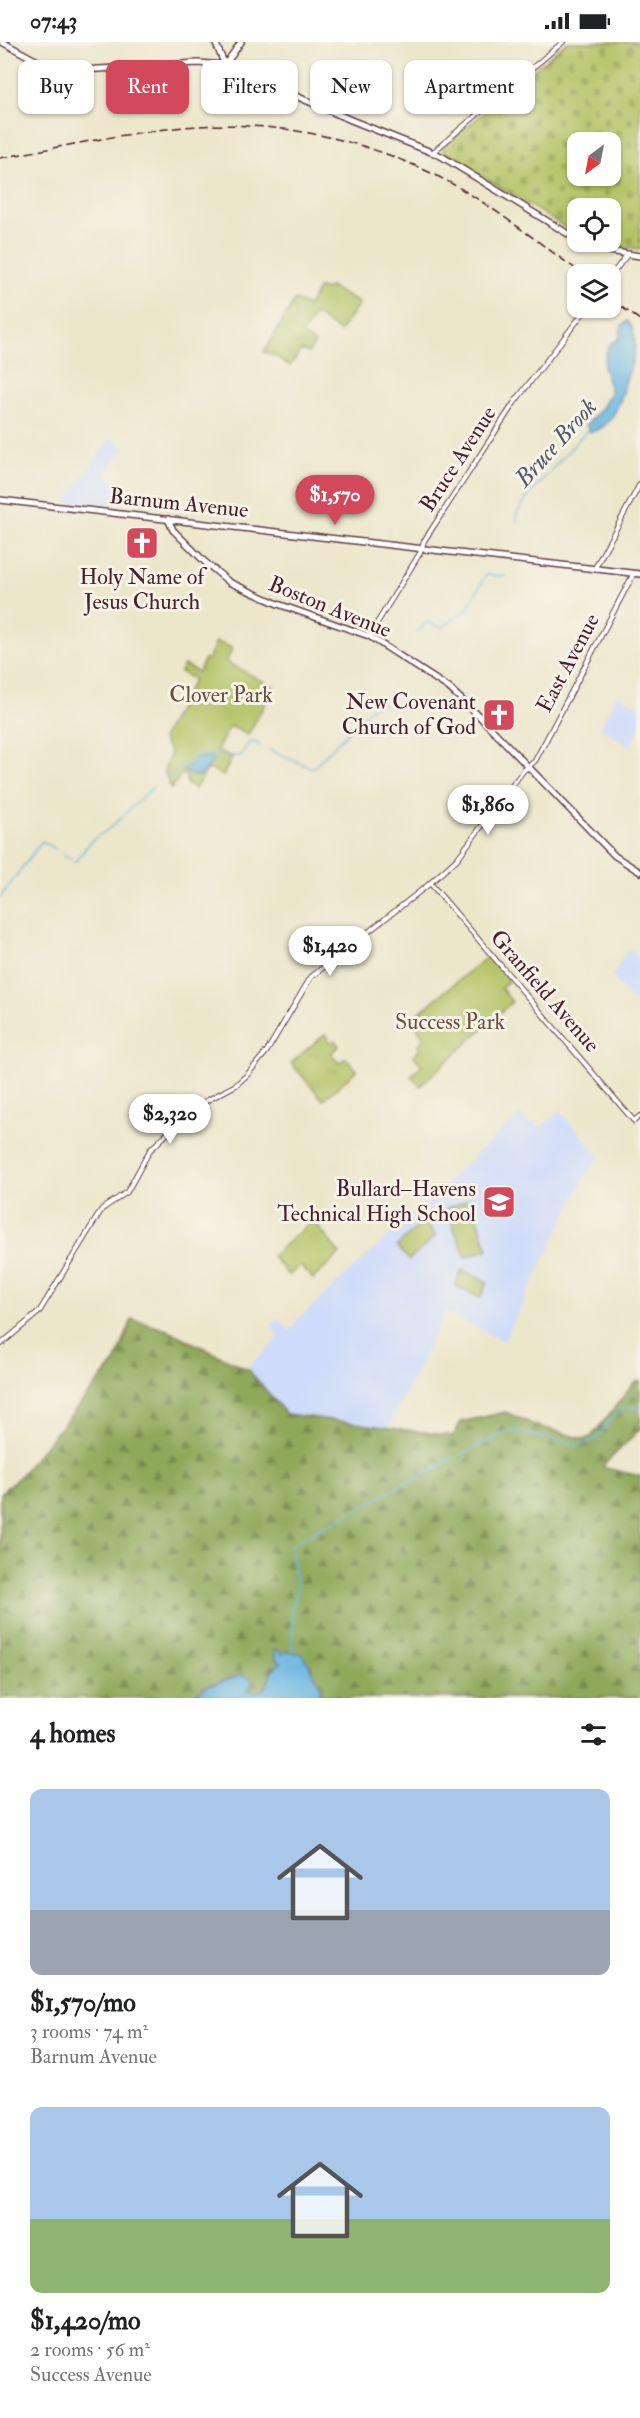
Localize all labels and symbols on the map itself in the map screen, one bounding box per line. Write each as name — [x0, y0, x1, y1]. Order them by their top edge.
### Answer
north arrow — [567, 132, 621, 186]
water label: Bruce Brook — [507, 392, 604, 494]
street label: Bruce Avenue — [414, 401, 502, 517]
pin: $1,570 — [286, 475, 384, 526]
street label: Barnum Avenue — [108, 482, 250, 524]
church icon: Holy Name of Jesus Church — [124, 525, 160, 561]
place label: Holy Name of Jesus Church — [80, 563, 207, 616]
street label: Boston Avenue — [265, 570, 395, 644]
street label: East Avenue — [530, 609, 606, 717]
park label: Clover Park — [169, 681, 273, 709]
place label: New Covenant Church of God — [342, 688, 476, 741]
church icon: New Covenant Church of God — [481, 697, 517, 733]
pin: $1,860 — [439, 785, 537, 836]
street label: Granfield Avenue — [484, 924, 606, 1058]
pin: $1,420 — [281, 926, 379, 977]
park label: Success Park — [395, 1008, 506, 1036]
pin: $2,320 — [121, 1094, 219, 1145]
place label: Bullard–Havens Technical High School — [277, 1175, 476, 1228]
school or university icon: Bullard–Havens Technical High School — [481, 1184, 517, 1220]

